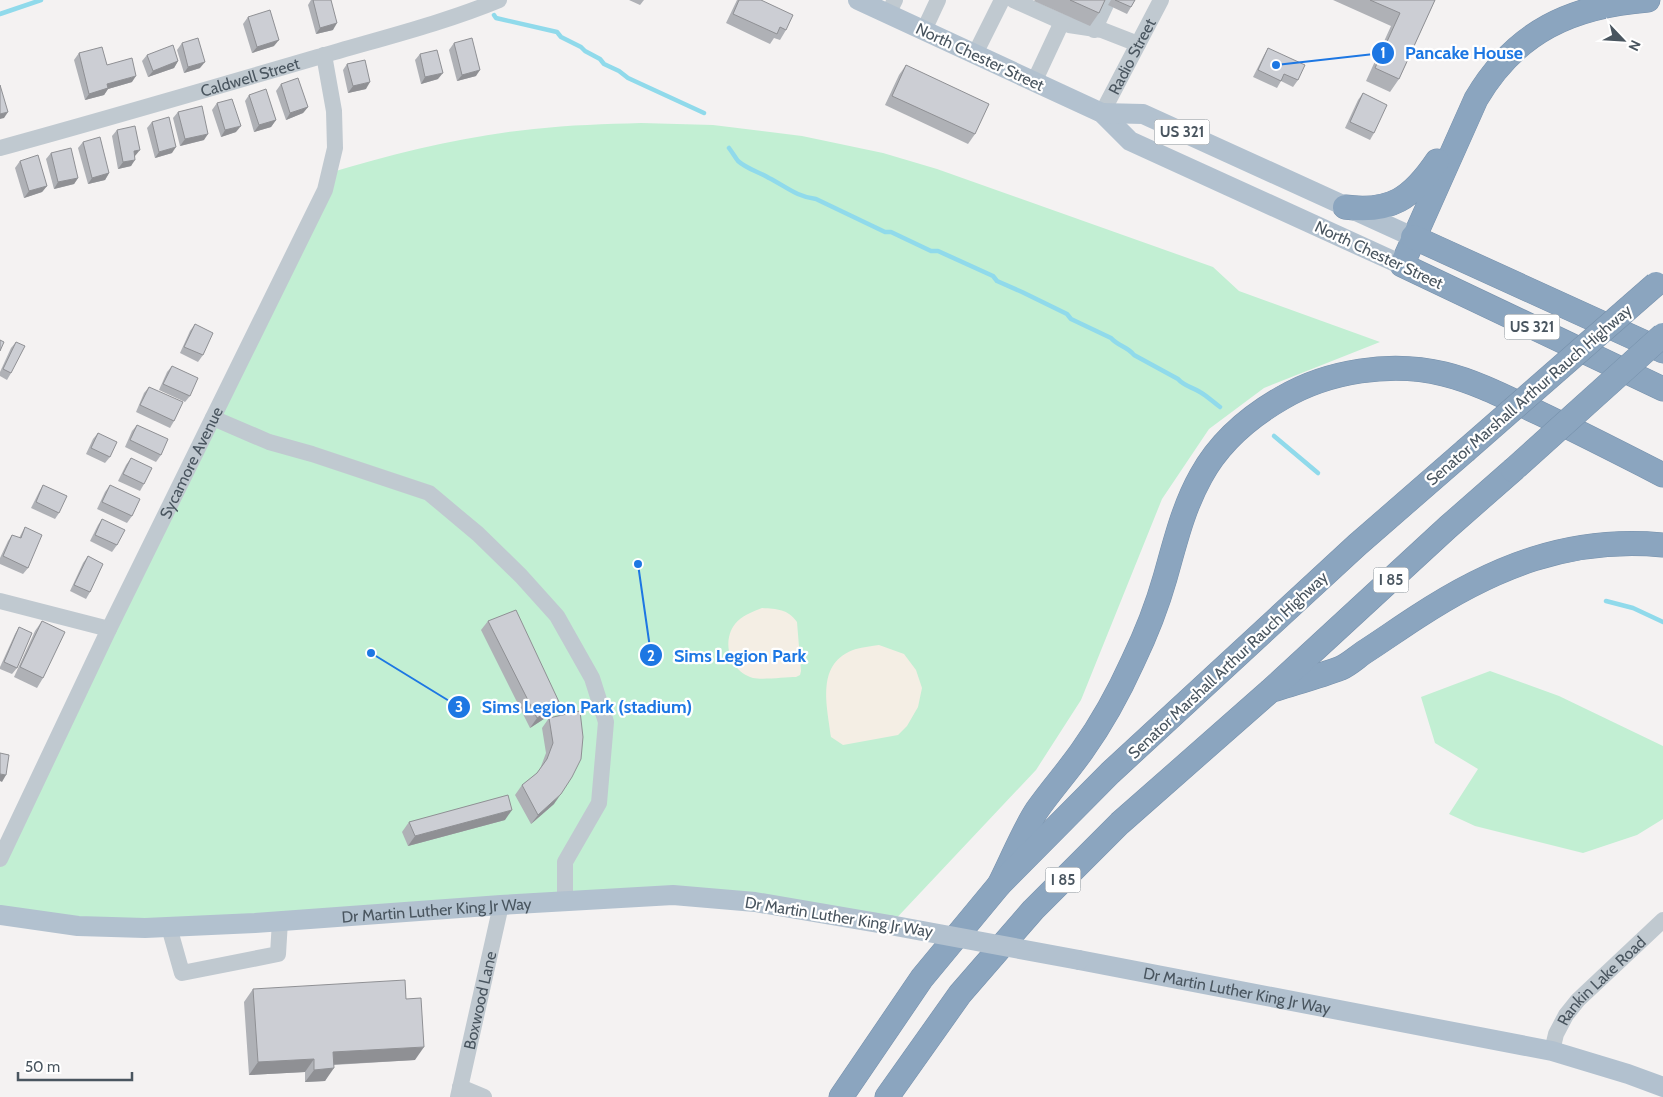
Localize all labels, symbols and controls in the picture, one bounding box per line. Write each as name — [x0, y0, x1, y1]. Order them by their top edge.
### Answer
street label: Radio Street — [1104, 14, 1160, 98]
north arrow — [1598, 15, 1648, 65]
street label: North Chester Street — [913, 19, 1048, 95]
callout: Pancake House — [1370, 36, 1534, 69]
text: N — [1625, 37, 1645, 54]
text: Pancake House — [1405, 42, 1523, 64]
text: 1 — [1380, 44, 1386, 62]
street label: Caldwell Street — [198, 53, 302, 100]
road number: US 321 — [1154, 120, 1210, 144]
street label: North Chester Street — [1312, 217, 1447, 293]
street label: Senator Marshall Arthur Rauch Highway — [1422, 301, 1636, 489]
road number: US 321 — [1504, 314, 1560, 340]
street label: Sycamore Avenue — [155, 404, 226, 522]
street label: Senator Marshall Arthur Rauch Highway — [1124, 567, 1332, 763]
road number: I 85 — [1374, 568, 1408, 592]
callout: Sims Legion Park — [639, 639, 816, 672]
text: Sims Legion Park — [674, 645, 806, 667]
text: 2 — [647, 647, 655, 665]
callout: Sims Legion Park (stadium) — [447, 691, 702, 724]
text: Sims Legion Park (stadium) — [482, 696, 692, 718]
text: 3 — [455, 698, 463, 716]
road number: I 85 — [1046, 868, 1080, 892]
street label: Dr Martin Luther King Jr Way — [744, 893, 934, 941]
street label: Dr Martin Luther King Jr Way — [341, 894, 532, 926]
street label: Rankin Lake Road — [1553, 932, 1649, 1028]
street label: Boxwood Lane — [459, 949, 500, 1051]
street label: Dr Martin Luther King Jr Way — [1142, 963, 1332, 1018]
scale bar — [18, 1050, 131, 1082]
text: 50 m — [25, 1058, 60, 1076]

